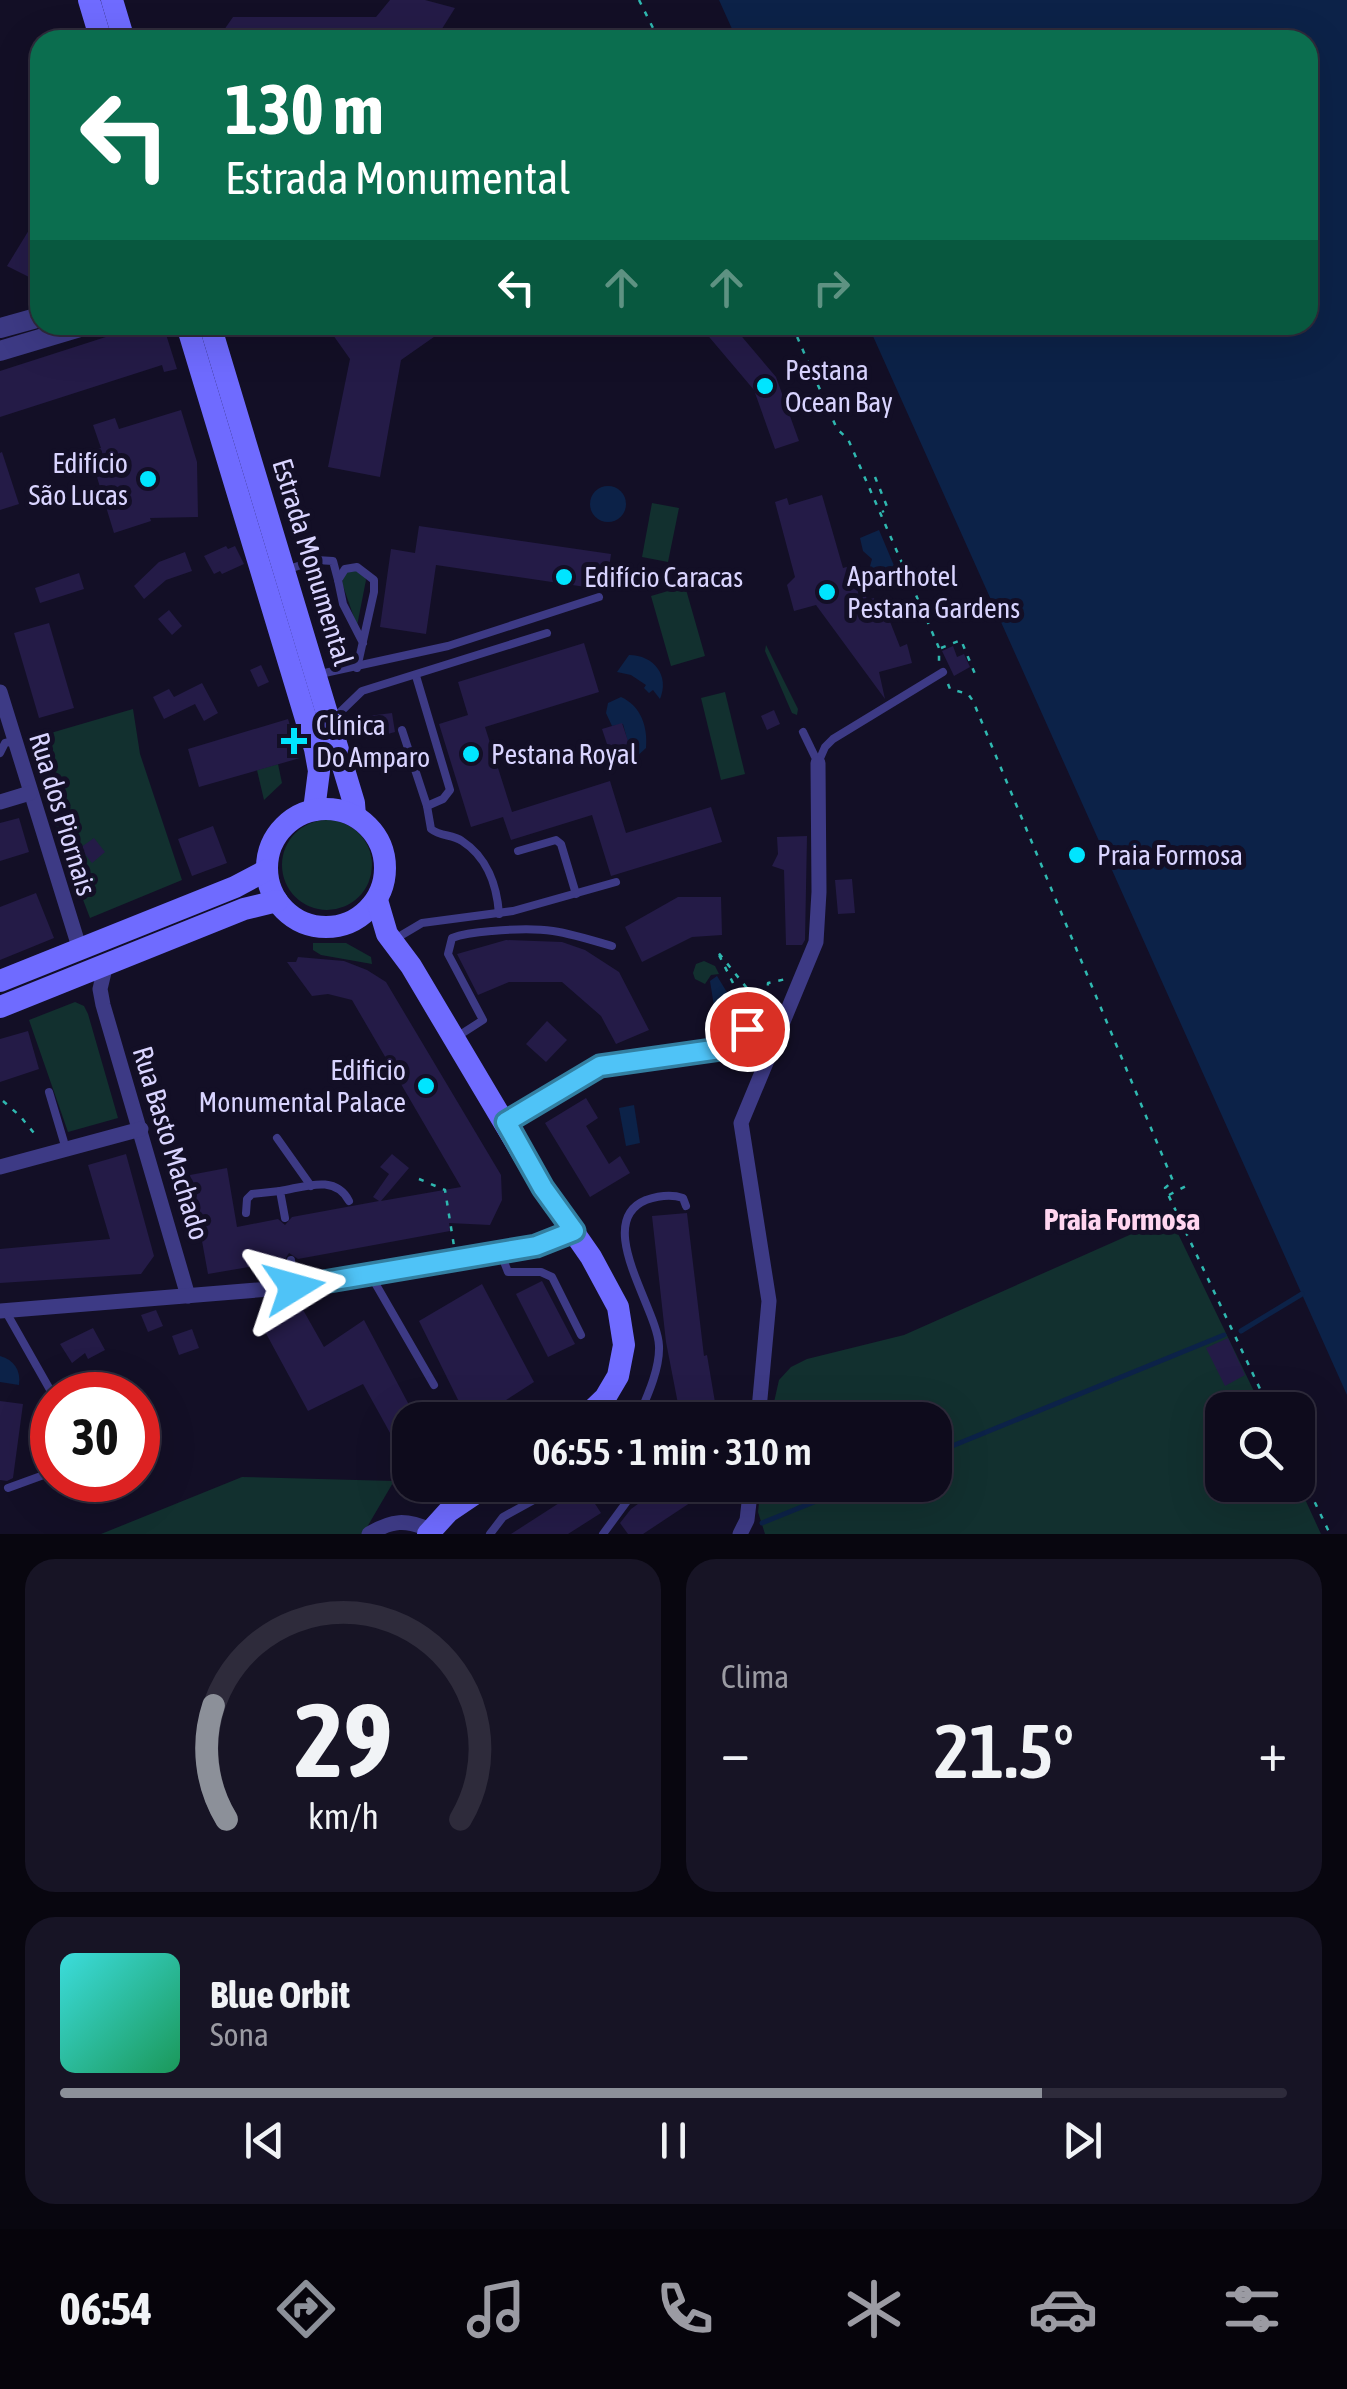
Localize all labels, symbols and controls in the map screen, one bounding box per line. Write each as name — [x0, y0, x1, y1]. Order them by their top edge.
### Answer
text: 130 m — [225, 69, 384, 149]
icon: left — [60, 70, 190, 200]
text: Estrada Monumental — [225, 152, 570, 204]
icon: left — [489, 260, 544, 315]
icon: ahead — [594, 260, 649, 315]
icon: ahead — [699, 260, 754, 315]
icon: right — [804, 260, 859, 315]
place label: Pestana Ocean Bay — [785, 354, 893, 418]
marker: Pestana Ocean Bay — [754, 375, 776, 397]
place label: Edifício São Lucas — [29, 447, 128, 511]
street label: Estrada Monumental — [266, 455, 360, 670]
marker: Edifício São Lucas — [137, 468, 159, 490]
place label: Aparthotel Pestana Gardens — [847, 560, 1020, 624]
place label: Edifício Caracas — [584, 561, 743, 593]
marker: Edifício Caracas — [553, 566, 575, 588]
marker: Aparthotel Pestana Gardens — [816, 581, 838, 603]
place label: Clínica Do Amparo — [316, 709, 430, 773]
marker: Clínica Do Amparo — [281, 728, 307, 754]
street label: Rua dos Piornais — [23, 729, 103, 899]
place label: Pestana Royal — [491, 738, 638, 770]
marker: Pestana Royal — [460, 743, 482, 765]
place label: Praia Formosa — [1097, 839, 1243, 871]
marker: Praia Formosa — [1066, 844, 1088, 866]
pin — [705, 987, 790, 1072]
icon: arrive — [720, 1002, 775, 1057]
street label: Rua Basto Machado — [126, 1042, 216, 1244]
place label: Edificio Monumental Palace — [198, 1054, 406, 1118]
marker: Edificio Monumental Palace — [415, 1075, 437, 1097]
district label: Praia Formosa — [1044, 1202, 1200, 1236]
position arrow — [242, 1235, 346, 1339]
speed limit sign: 30 — [30, 1372, 160, 1502]
map controls — [1205, 1392, 1315, 1502]
button: search — [1205, 1392, 1315, 1502]
text: 06:55 · 1 min · 310 m — [532, 1430, 812, 1473]
text: Clima — [721, 1658, 789, 1695]
text: 29 — [294, 1680, 392, 1799]
text: 21.5° — [934, 1708, 1074, 1794]
text: − — [721, 1720, 750, 1783]
text: + — [1258, 1720, 1287, 1783]
text: km/h — [308, 1796, 378, 1837]
text: Blue Orbit — [210, 1973, 350, 2016]
text: Sona — [210, 2016, 269, 2053]
icon: previous — [237, 2113, 292, 2168]
icon: pause — [646, 2113, 701, 2168]
icon: next — [1055, 2113, 1110, 2168]
icon: directions — [271, 2274, 341, 2344]
icon: music — [461, 2274, 531, 2344]
icon: phone — [650, 2274, 720, 2344]
icon: climate — [839, 2274, 909, 2344]
icon: car — [1028, 2274, 1098, 2344]
icon: filters — [1217, 2274, 1287, 2344]
text: 06:54 — [60, 2283, 152, 2335]

